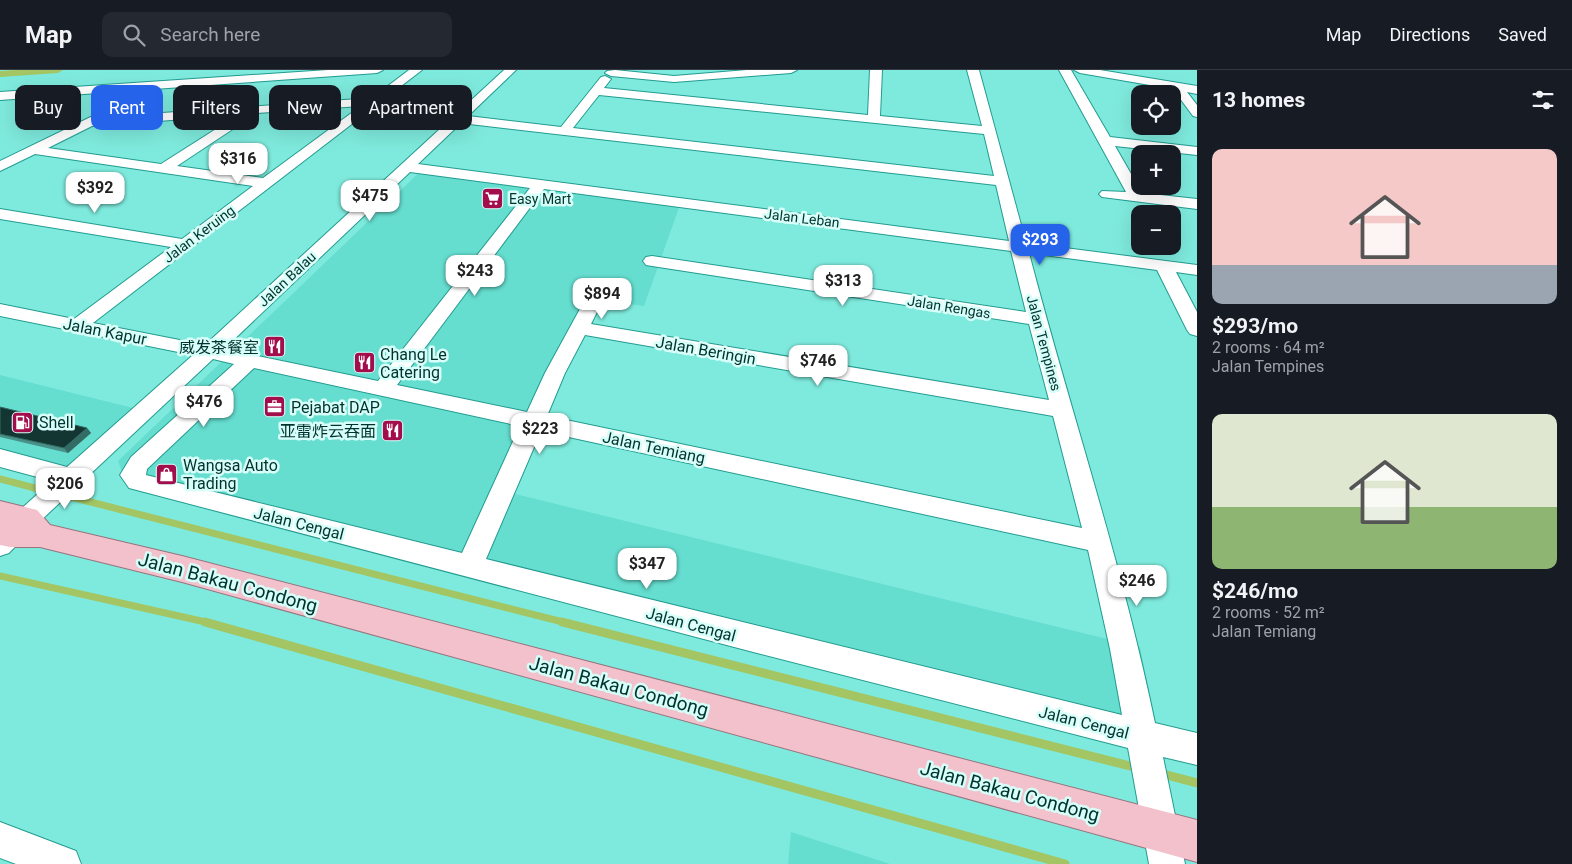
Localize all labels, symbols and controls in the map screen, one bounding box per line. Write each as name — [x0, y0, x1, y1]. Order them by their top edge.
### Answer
search box — [102, 12, 452, 57]
text: Map — [25, 21, 72, 49]
icon: search — [120, 21, 148, 49]
text: Search here — [160, 23, 260, 46]
text: Map — [1326, 24, 1361, 45]
text: Directions — [1389, 24, 1470, 45]
text: Saved — [1498, 24, 1547, 45]
chip: Buy — [15, 85, 81, 130]
chip: Rent — [91, 85, 163, 130]
chip: Filters — [173, 85, 259, 130]
chip: New — [269, 85, 341, 130]
chip: Apartment — [351, 85, 472, 130]
map controls — [1131, 85, 1181, 255]
button: locate — [1131, 85, 1181, 135]
icon: filters — [1529, 86, 1557, 114]
text: 13 homes — [1212, 88, 1305, 112]
pin: $316 — [208, 142, 268, 185]
button: + — [1131, 145, 1181, 195]
text: $316 — [220, 149, 256, 168]
pin: $392 — [65, 172, 125, 214]
text: $392 — [77, 178, 113, 197]
pin: $475 — [340, 180, 400, 222]
icon: home — [1340, 182, 1430, 272]
text: $475 — [352, 186, 388, 205]
supermarket icon: Easy Mart — [481, 187, 505, 211]
place label: Easy Mart — [509, 191, 572, 207]
street label: Jalan Keruing — [160, 202, 238, 266]
street label: Jalan Leban — [763, 205, 841, 231]
button: − — [1131, 205, 1181, 255]
pin: $293 — [1010, 224, 1070, 266]
text: $293 — [1022, 230, 1058, 249]
street label: Jalan Balau — [255, 248, 319, 310]
pin: $243 — [445, 254, 505, 297]
text: $243 — [457, 261, 493, 280]
pin: $313 — [813, 264, 873, 307]
text: $313 — [825, 271, 861, 290]
pin: $894 — [572, 278, 632, 320]
text: $894 — [584, 284, 620, 303]
street label: Jalan Rengas — [906, 293, 992, 321]
street label: Jalan Tempines — [1024, 293, 1064, 393]
street label: Jalan Kapur — [61, 314, 149, 349]
text: $293/mo — [1212, 314, 1298, 338]
street label: Jalan Beringin — [654, 332, 757, 369]
restaurant icon: 威发茶餐室 — [263, 335, 287, 359]
place label: 威发茶餐室 — [179, 338, 259, 357]
text: 2 rooms · 64 m² — [1212, 338, 1325, 357]
pin: $746 — [788, 344, 848, 387]
place label: Chang Le Catering — [380, 345, 447, 382]
restaurant icon: Chang Le Catering — [352, 351, 376, 375]
text: $746 — [800, 351, 836, 370]
text: Jalan Tempines — [1212, 357, 1324, 376]
pin: $476 — [174, 386, 234, 428]
text: $476 — [186, 392, 222, 411]
office icon: Pejabat DAP — [263, 395, 287, 419]
place label: Pejabat DAP — [291, 398, 380, 417]
fuel station icon: Shell — [11, 410, 35, 434]
pin: $223 — [510, 412, 570, 455]
place label: Shell — [39, 413, 74, 432]
restaurant icon: 亚雷炸云吞面 — [380, 419, 404, 443]
text: $223 — [522, 419, 558, 438]
place label: 亚雷炸云吞面 — [280, 422, 376, 441]
street label: Jalan Temiang — [601, 427, 707, 468]
icon: home — [1340, 447, 1430, 537]
place label: Wangsa Auto Trading — [183, 456, 278, 493]
shop icon: Wangsa Auto Trading — [155, 462, 179, 486]
pin: $206 — [35, 468, 95, 510]
text: $206 — [47, 474, 83, 493]
street label: Jalan Cengal — [252, 503, 346, 544]
street label: Jalan Bakau Condong — [136, 547, 320, 617]
pin: $347 — [617, 548, 677, 590]
text: $347 — [629, 554, 665, 573]
pin: $246 — [1107, 564, 1167, 607]
text: $246 — [1119, 571, 1155, 590]
text: $246/mo — [1212, 579, 1298, 603]
street label: Jalan Cengal — [644, 603, 738, 646]
text: 2 rooms · 52 m² — [1212, 603, 1325, 622]
text: Jalan Temiang — [1212, 622, 1316, 641]
street label: Jalan Bakau Condong — [527, 651, 711, 721]
street label: Jalan Cengal — [1037, 702, 1131, 743]
street label: Jalan Bakau Condong — [918, 756, 1102, 826]

